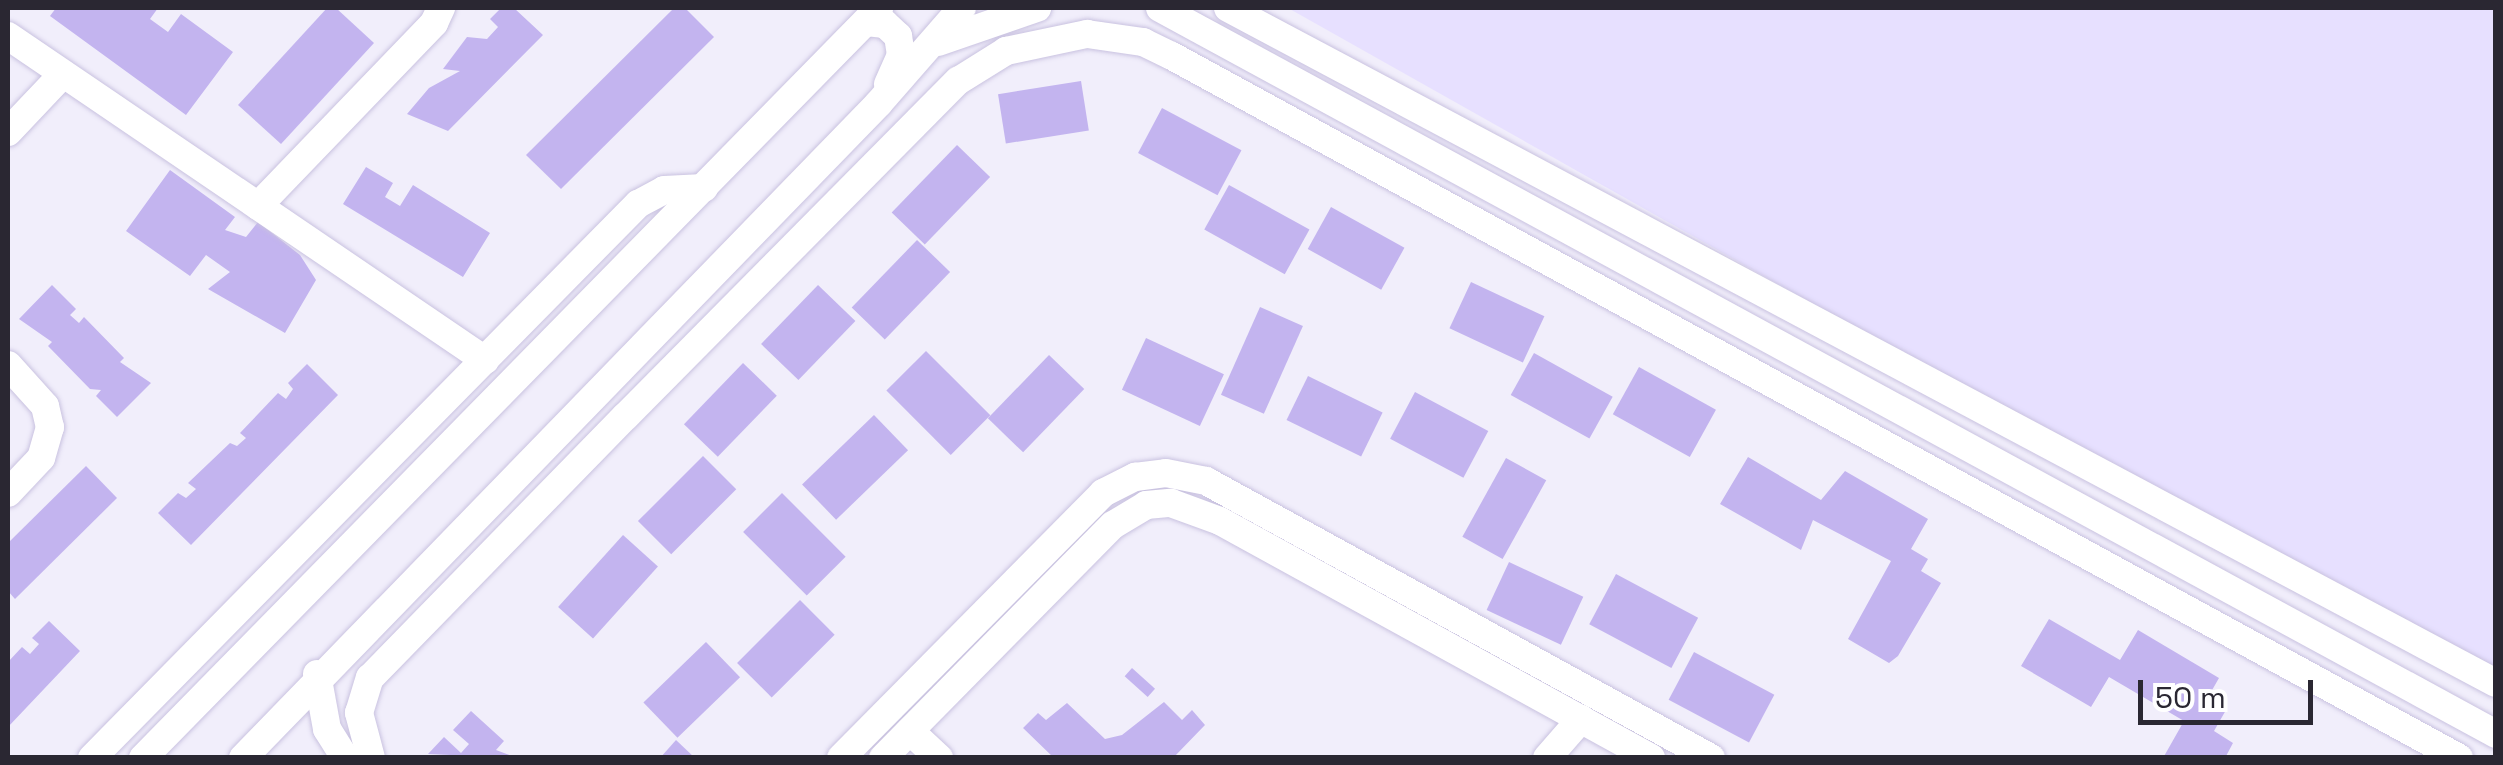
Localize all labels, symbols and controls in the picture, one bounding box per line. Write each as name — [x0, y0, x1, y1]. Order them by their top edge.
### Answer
scale bar — [2143, 660, 2318, 722]
text: 50 m — [2155, 678, 2226, 717]

